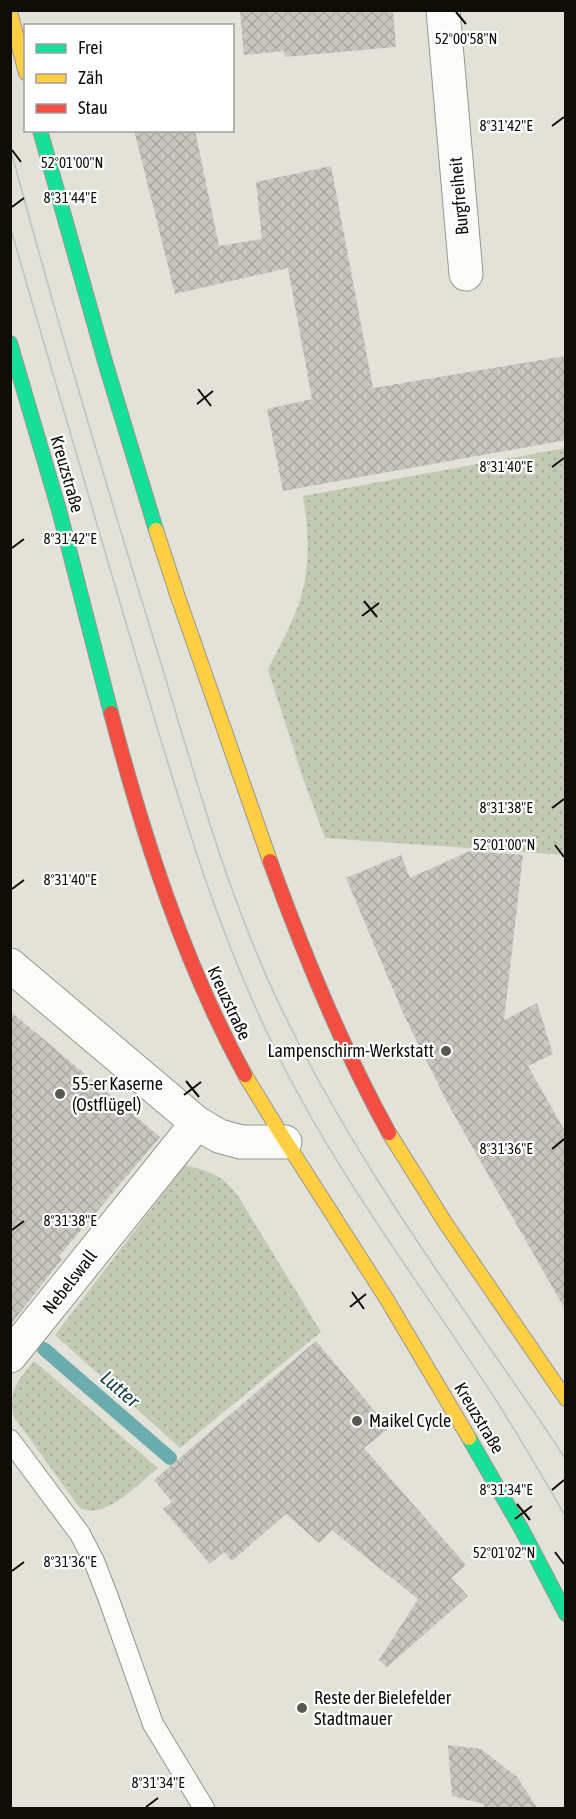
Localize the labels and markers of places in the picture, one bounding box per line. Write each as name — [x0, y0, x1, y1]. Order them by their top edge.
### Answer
place label: Lampenschirm-Werkstatt — [267, 1040, 434, 1061]
marker: Lampenschirm-Werkstatt — [439, 1044, 453, 1058]
place label: 55-er Kaserne (Ostflügel) — [72, 1073, 163, 1115]
marker: 55-er Kaserne (Ostflügel) — [53, 1087, 67, 1101]
place label: Maikel Cycle — [369, 1410, 451, 1431]
marker: Maikel Cycle — [350, 1414, 364, 1428]
place label: Reste der Bielefelder Stadtmauer — [314, 1687, 452, 1729]
marker: Reste der Bielefelder Stadtmauer — [295, 1701, 309, 1715]

